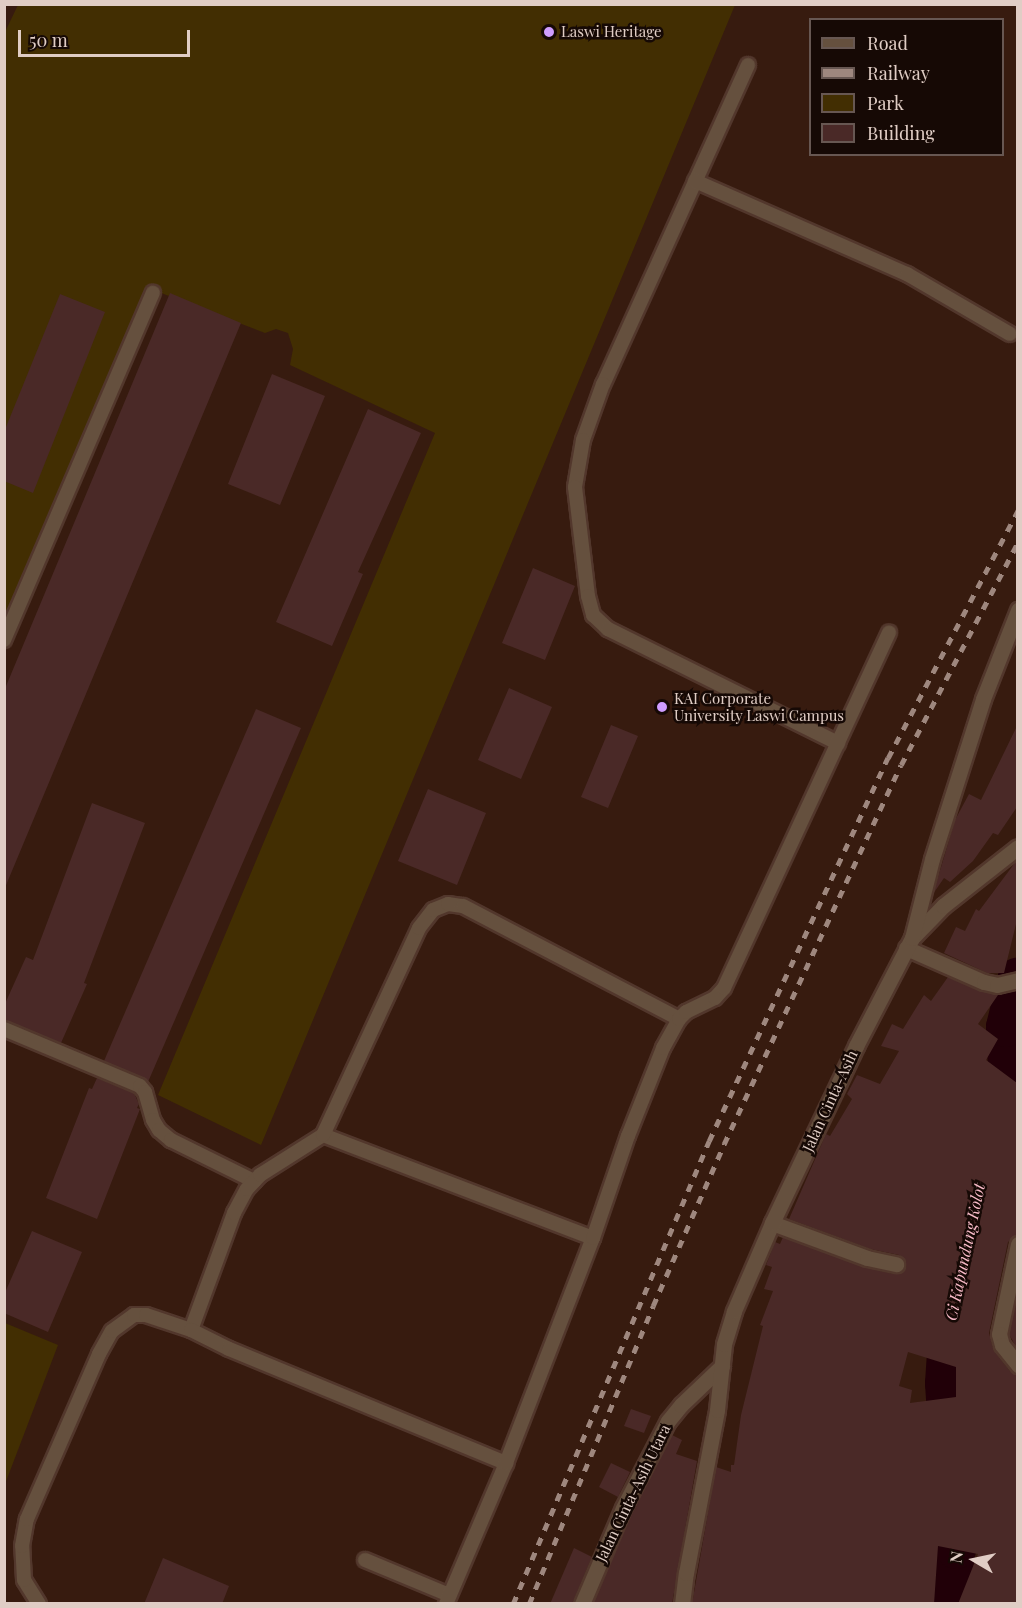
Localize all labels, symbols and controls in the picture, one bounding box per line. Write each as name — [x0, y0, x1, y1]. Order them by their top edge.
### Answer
scale bar — [21, 18, 194, 56]
legend — [809, 18, 1004, 156]
place label: Laswi Heritage — [561, 23, 662, 41]
marker: Laswi Heritage — [542, 25, 556, 39]
text: 50 m — [29, 28, 68, 52]
text: Road — [867, 31, 908, 55]
text: Railway — [867, 61, 930, 85]
text: Park — [867, 91, 904, 115]
text: Building — [867, 121, 935, 145]
place label: KAI Corporate University Laswi Campus — [674, 689, 844, 724]
marker: KAI Corporate University Laswi Campus — [655, 700, 669, 714]
street label: Jalan Cinta-Asih — [799, 1048, 861, 1154]
water label: Ci Kapundung Kolot — [941, 1182, 989, 1322]
street label: Jalan Cinta-Asih Utara — [592, 1421, 674, 1565]
north arrow — [944, 1530, 1004, 1590]
text: N — [944, 1550, 967, 1564]

